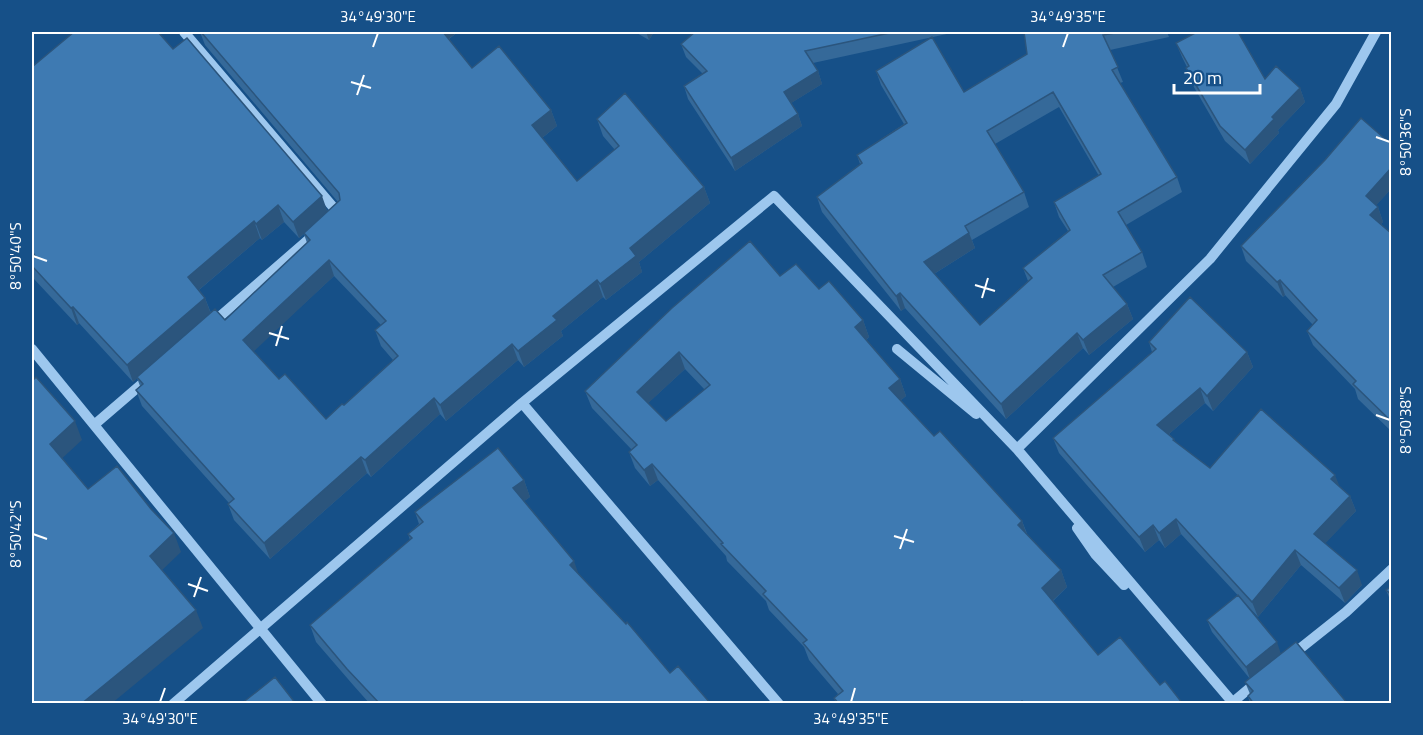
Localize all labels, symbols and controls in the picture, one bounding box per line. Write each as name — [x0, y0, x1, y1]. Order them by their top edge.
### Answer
text: 34°49'30"E — [340, 5, 416, 28]
text: 34°49'35"E — [1030, 5, 1106, 28]
scale bar — [1174, 57, 1260, 95]
text: 20 m — [1183, 64, 1222, 91]
text: 8°50'36"S — [1394, 108, 1417, 176]
text: 8°50'40"S — [4, 222, 27, 290]
text: 8°50'38"S — [1394, 386, 1417, 454]
text: 8°50'42"S — [4, 500, 27, 568]
text: 34°49'30"E — [122, 707, 198, 730]
text: 34°49'35"E — [813, 707, 889, 730]

